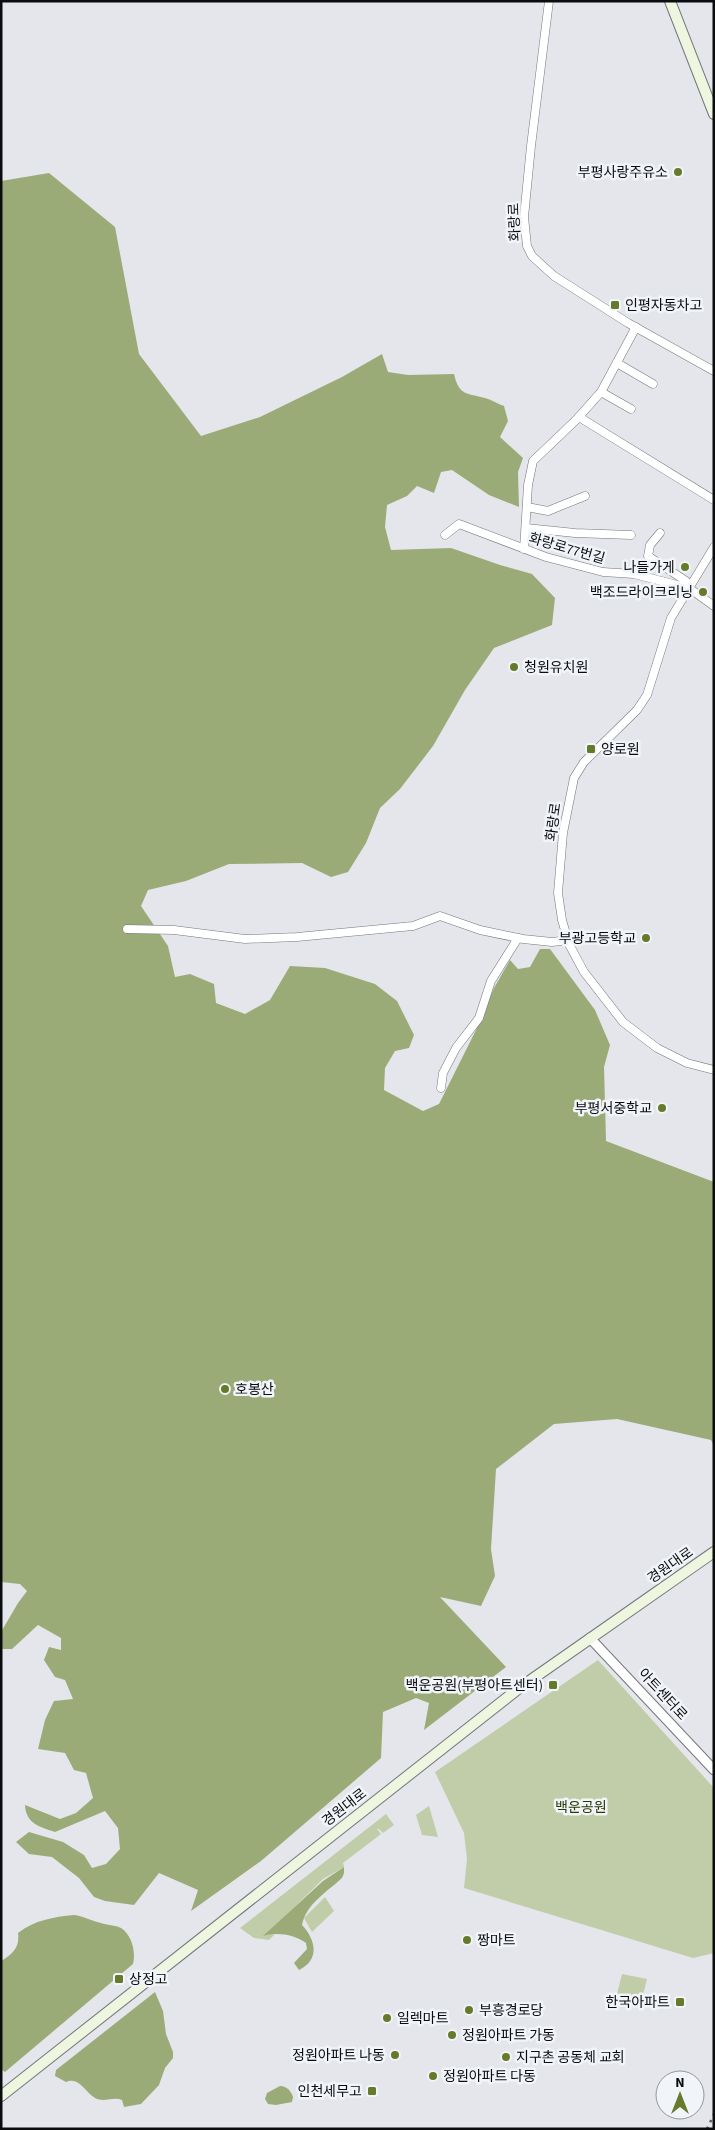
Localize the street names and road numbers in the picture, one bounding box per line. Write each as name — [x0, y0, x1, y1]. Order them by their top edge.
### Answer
street label: 화랑로 — [504, 202, 526, 242]
street label: 화랑로77번길 — [526, 529, 607, 569]
street label: 화랑로 — [541, 801, 567, 843]
street label: 경원대로 — [644, 1543, 698, 1589]
street label: 아트센터로 — [633, 1664, 692, 1725]
street label: 경원대로 — [318, 1784, 371, 1832]

